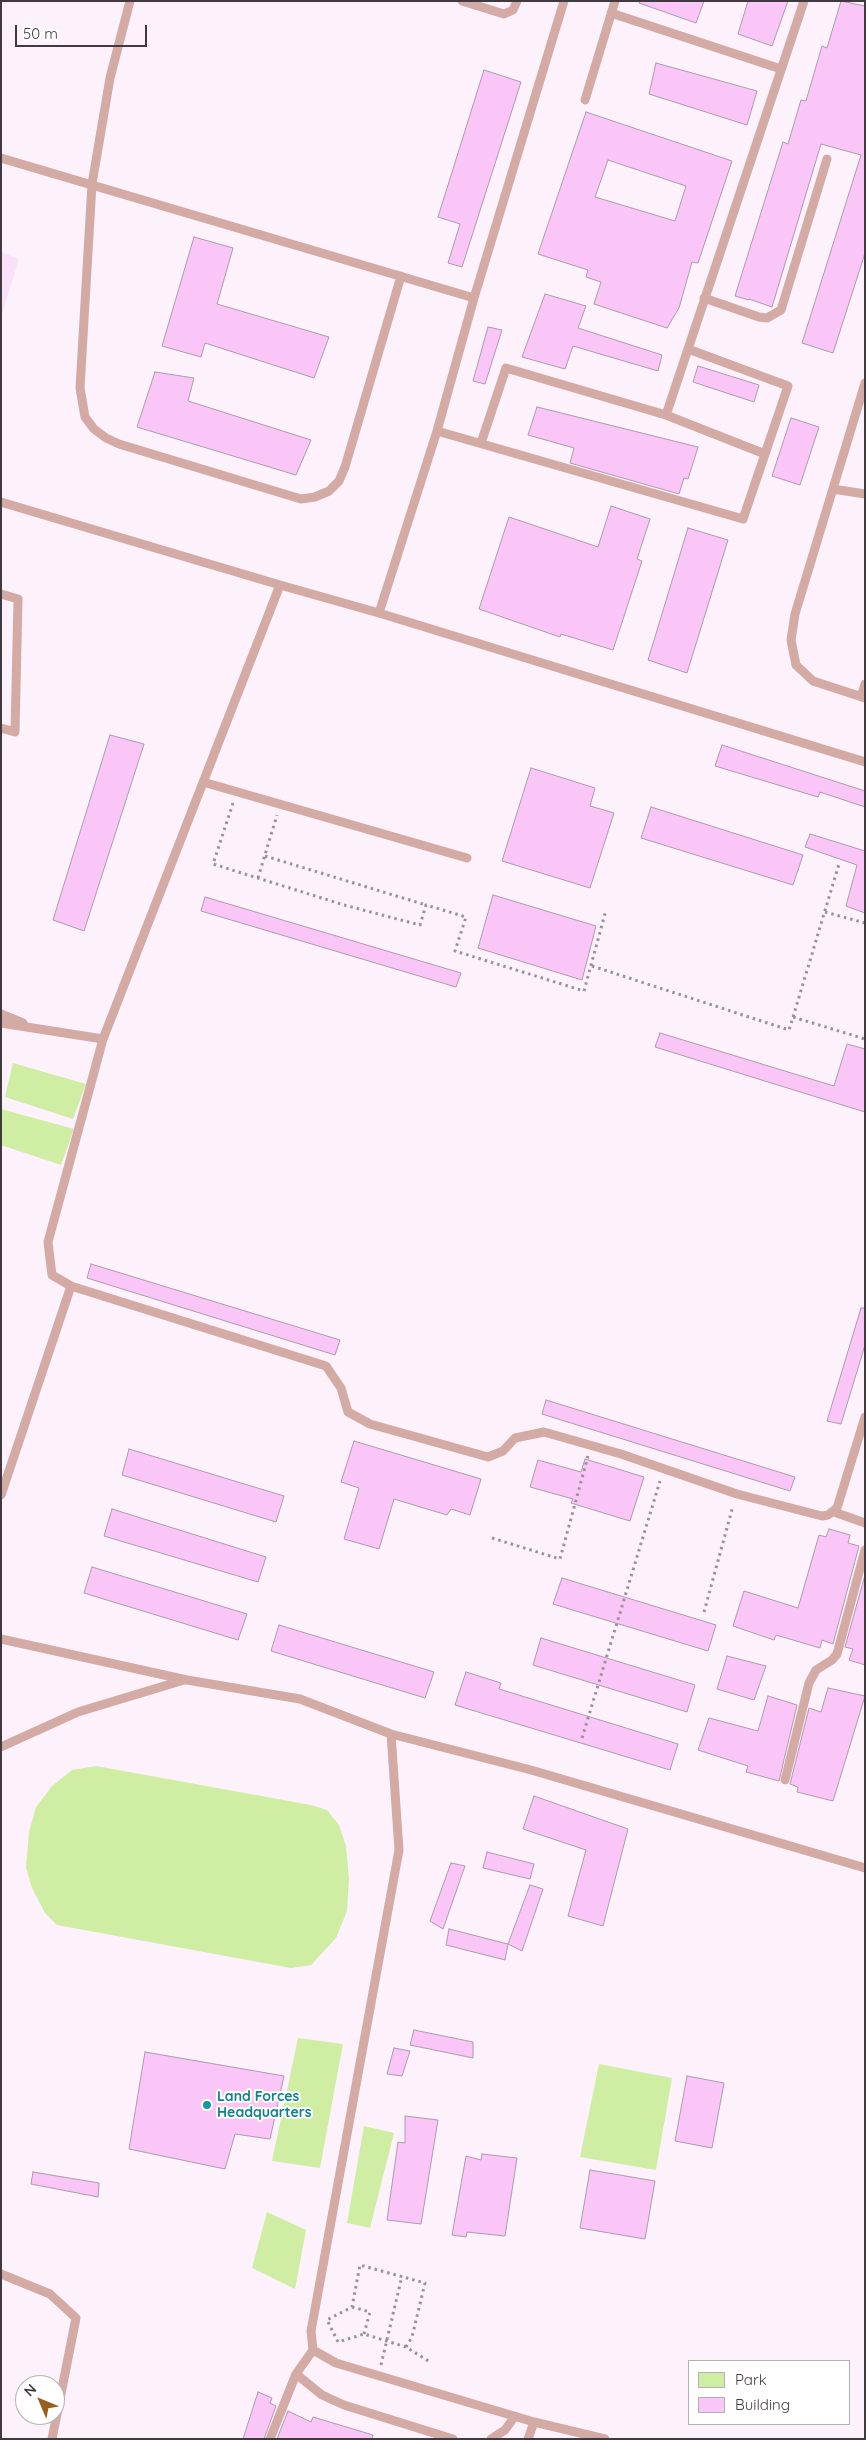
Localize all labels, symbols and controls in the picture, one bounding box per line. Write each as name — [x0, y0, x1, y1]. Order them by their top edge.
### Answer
scale bar — [18, 15, 150, 47]
text: 50 m — [23, 24, 58, 43]
place label: Land Forces Headquarters — [217, 2089, 312, 2122]
marker: Land Forces Headquarters — [201, 2099, 213, 2111]
legend — [688, 2360, 851, 2425]
text: Park — [735, 2370, 767, 2389]
north arrow — [15, 2375, 65, 2425]
text: N — [20, 2380, 40, 2400]
text: Building — [735, 2395, 790, 2414]

